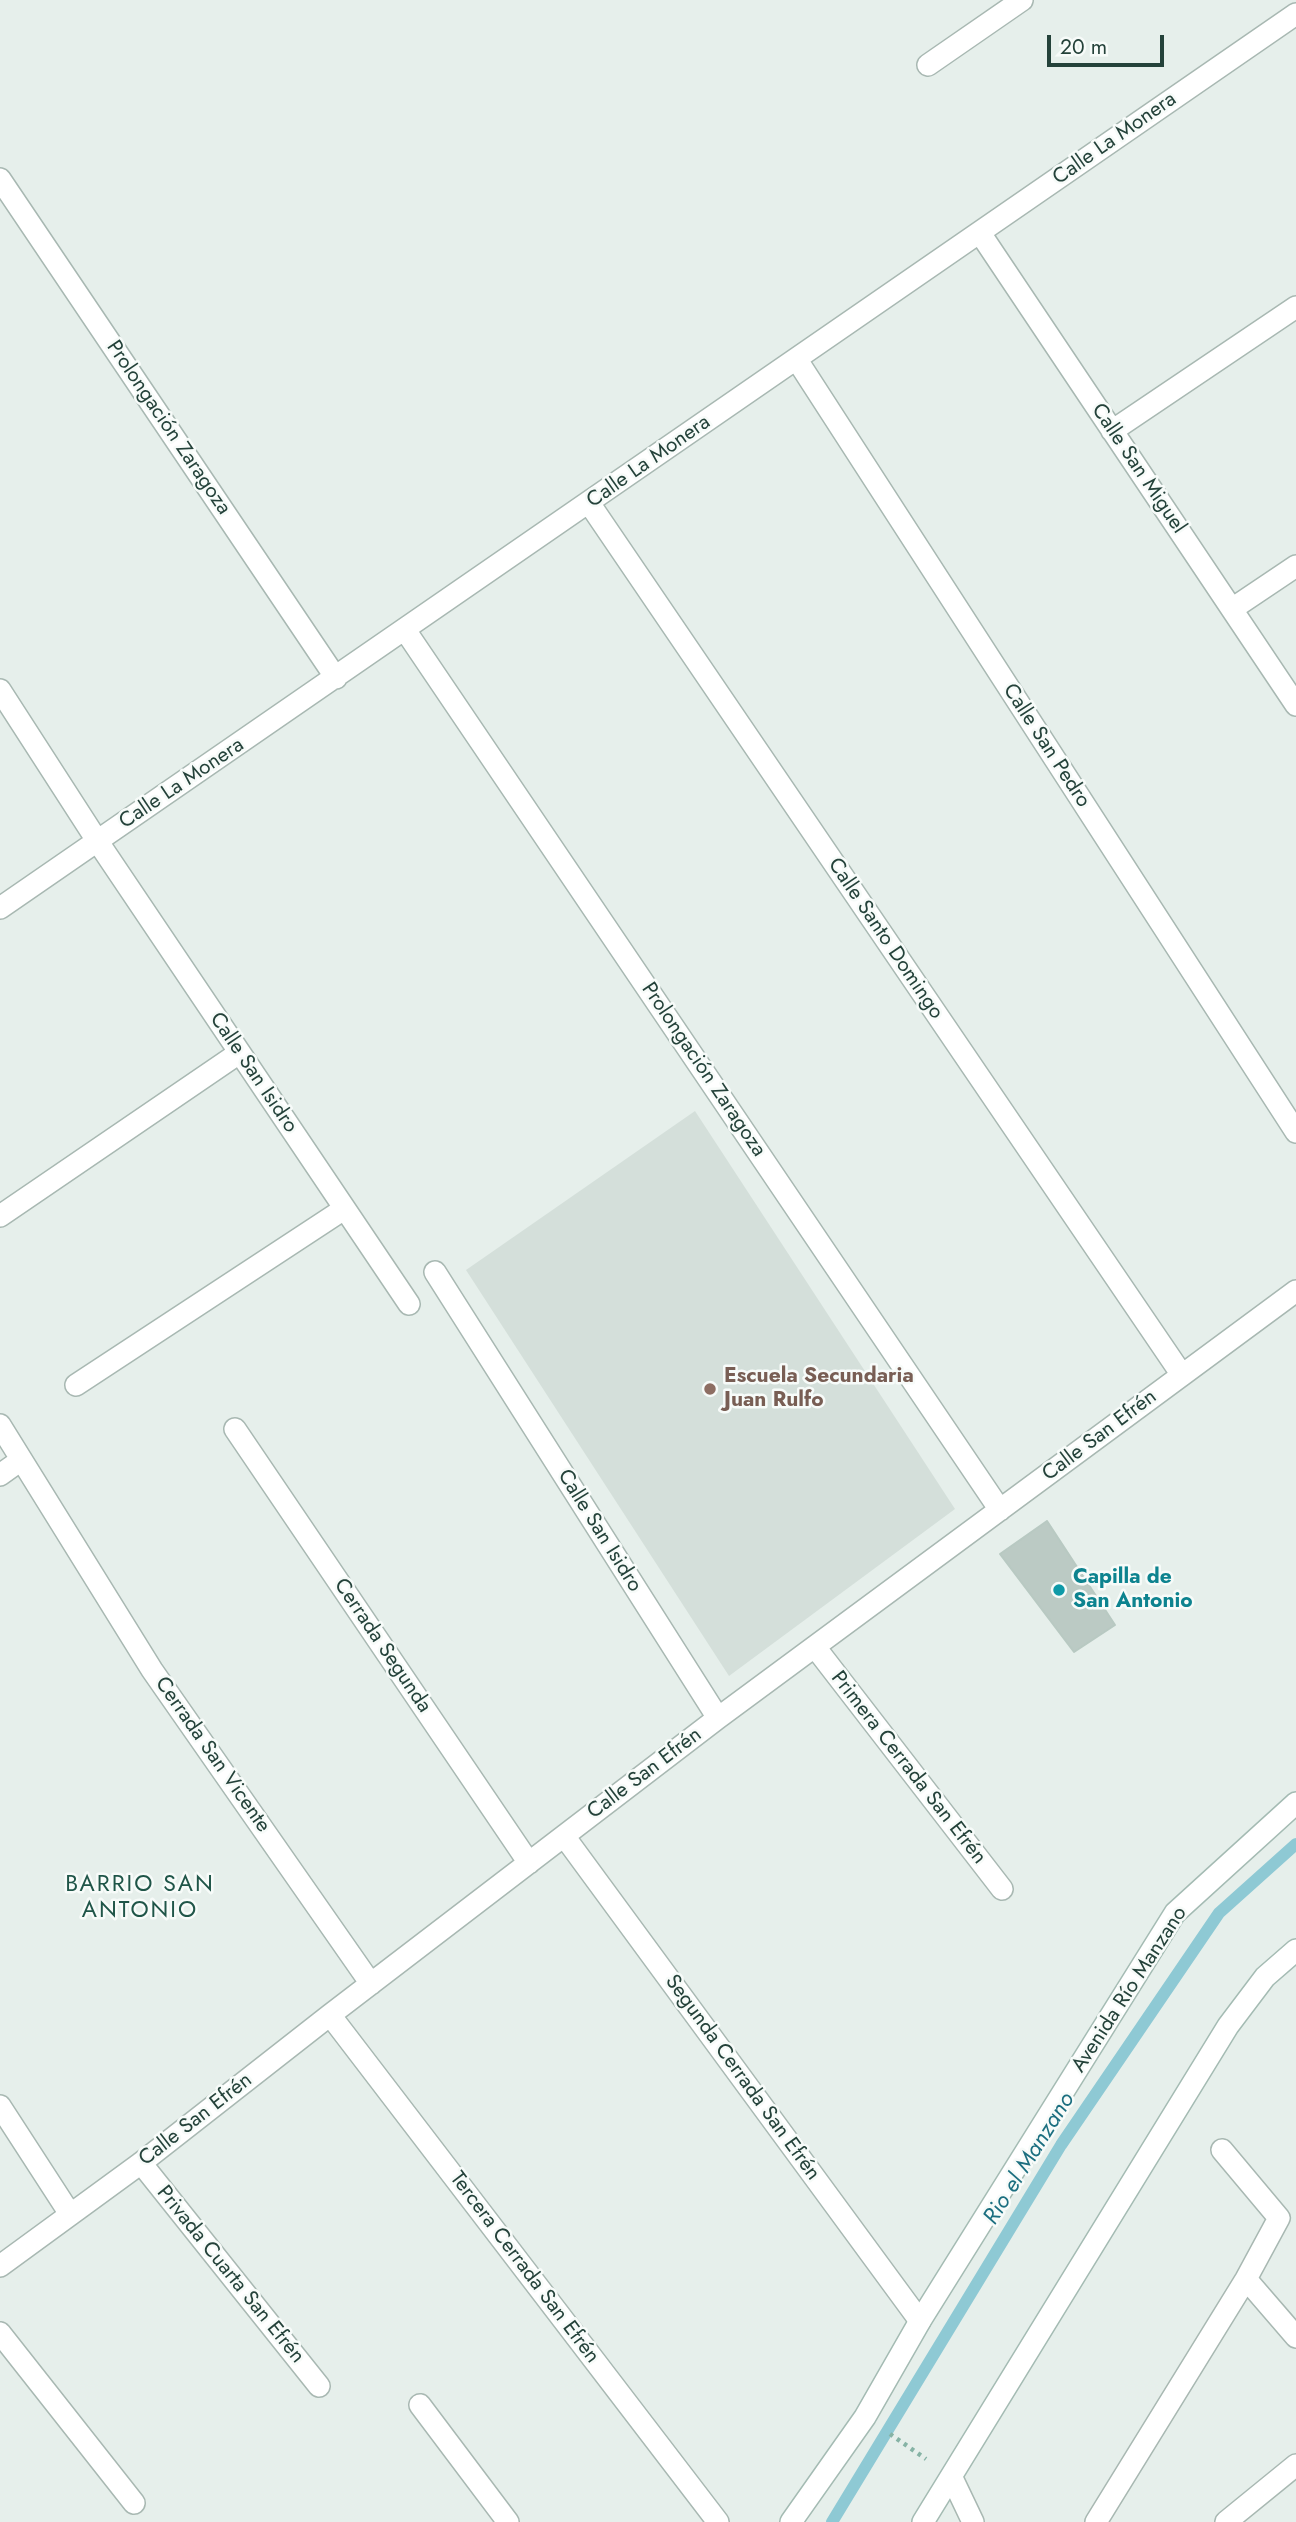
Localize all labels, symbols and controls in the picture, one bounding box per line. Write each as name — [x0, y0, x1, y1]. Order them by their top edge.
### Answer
scale bar — [1051, 21, 1168, 65]
text: 20 m — [1060, 32, 1107, 62]
street label: Calle La Monera — [1048, 87, 1182, 191]
street label: Prolongación Zaragoza — [100, 336, 236, 520]
street label: Calle San Miguel — [1085, 399, 1191, 539]
street label: Calle La Monera — [582, 410, 716, 514]
street label: Calle San Pedro — [997, 680, 1095, 812]
street label: Calle La Monera — [115, 733, 249, 835]
street label: Calle Santo Domingo — [822, 854, 948, 1024]
street label: Prolongación Zaragoza — [635, 978, 771, 1162]
street label: Calle San Isidro — [204, 1008, 302, 1138]
place label: Escuela Secundaria Juan Rulfo — [724, 1364, 914, 1414]
marker: Escuela Secundaria Juan Rulfo — [702, 1381, 718, 1397]
street label: Calle San Efrén — [1038, 1385, 1162, 1487]
street label: Calle San Isidro — [551, 1465, 647, 1597]
place label: Capilla de San Antonio — [1073, 1565, 1193, 1615]
street label: Cerrada Segunda — [328, 1574, 436, 1718]
marker: Capilla de San Antonio — [1051, 1582, 1067, 1598]
street label: Primera Cerrada San Efrén — [825, 1667, 991, 1869]
street label: Cerrada San Vicente — [149, 1672, 275, 1838]
street label: Calle San Efrén — [583, 1723, 707, 1825]
district label: BARRIO SAN ANTONIO — [66, 1871, 214, 1925]
street label: Avenida Río Manzano — [1067, 1902, 1193, 2078]
street label: Segunda Cerrada San Efrén — [659, 1970, 825, 2186]
street label: Calle San Efrén — [134, 2068, 258, 2172]
water label: Rio el Manzano — [978, 2088, 1082, 2230]
street label: Tercera Cerrada San Efrén — [444, 2167, 604, 2369]
street label: Privada Cuarta San Efrén — [151, 2181, 309, 2369]

